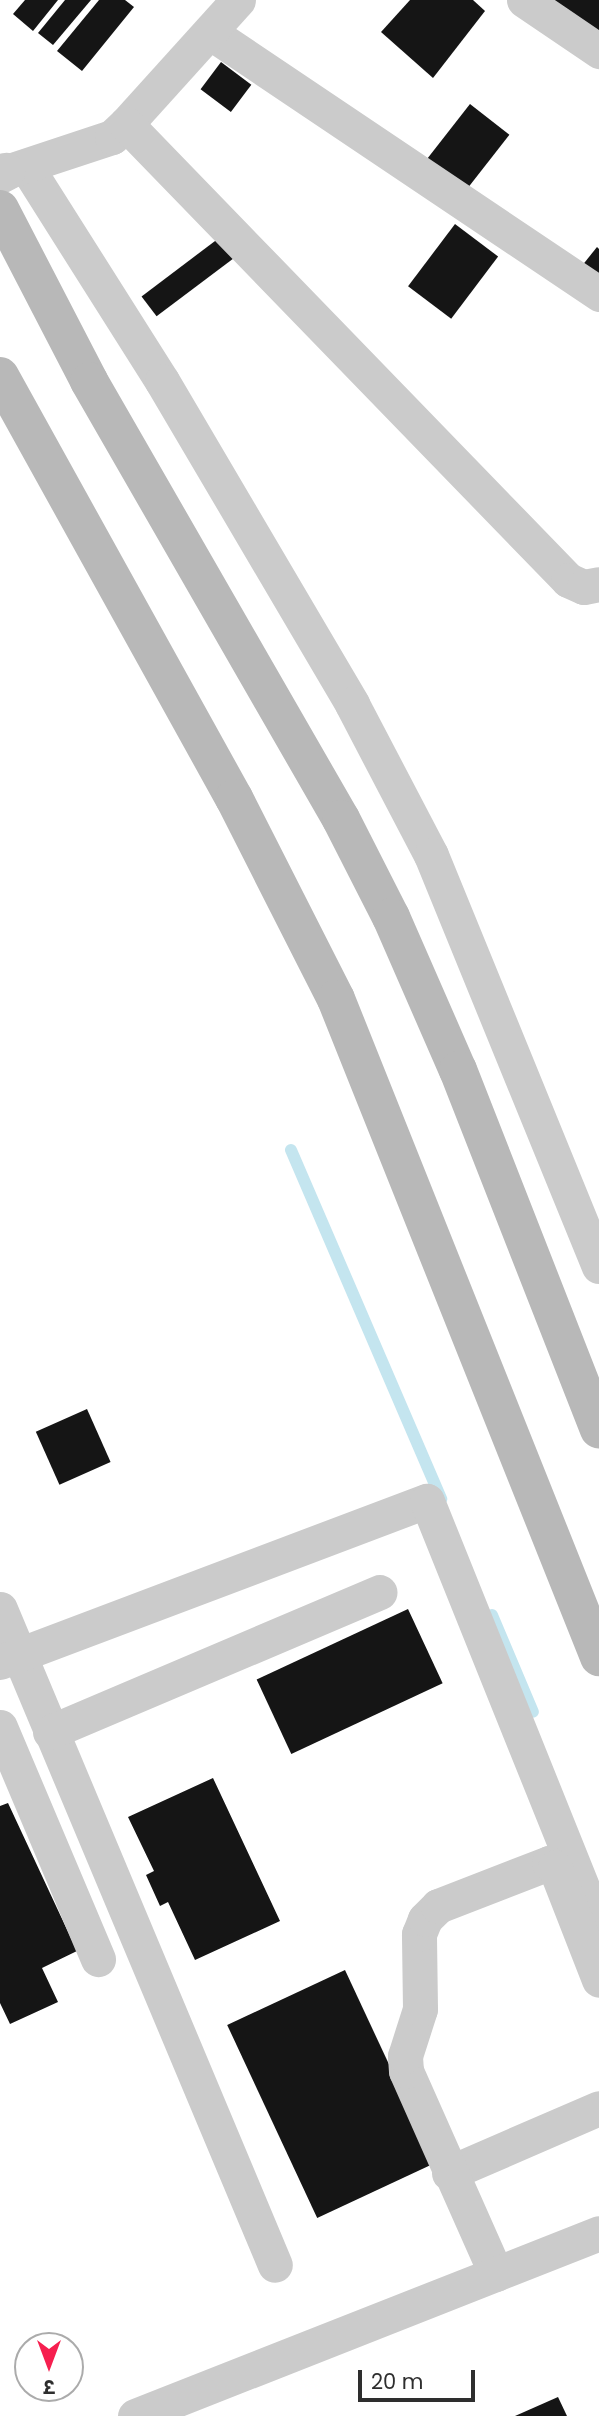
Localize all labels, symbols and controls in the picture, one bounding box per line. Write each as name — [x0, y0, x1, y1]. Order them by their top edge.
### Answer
north arrow — [14, 2332, 84, 2402]
scale bar — [361, 2356, 478, 2400]
text: 20 m — [371, 2367, 424, 2396]
text: उ — [44, 2373, 54, 2400]

